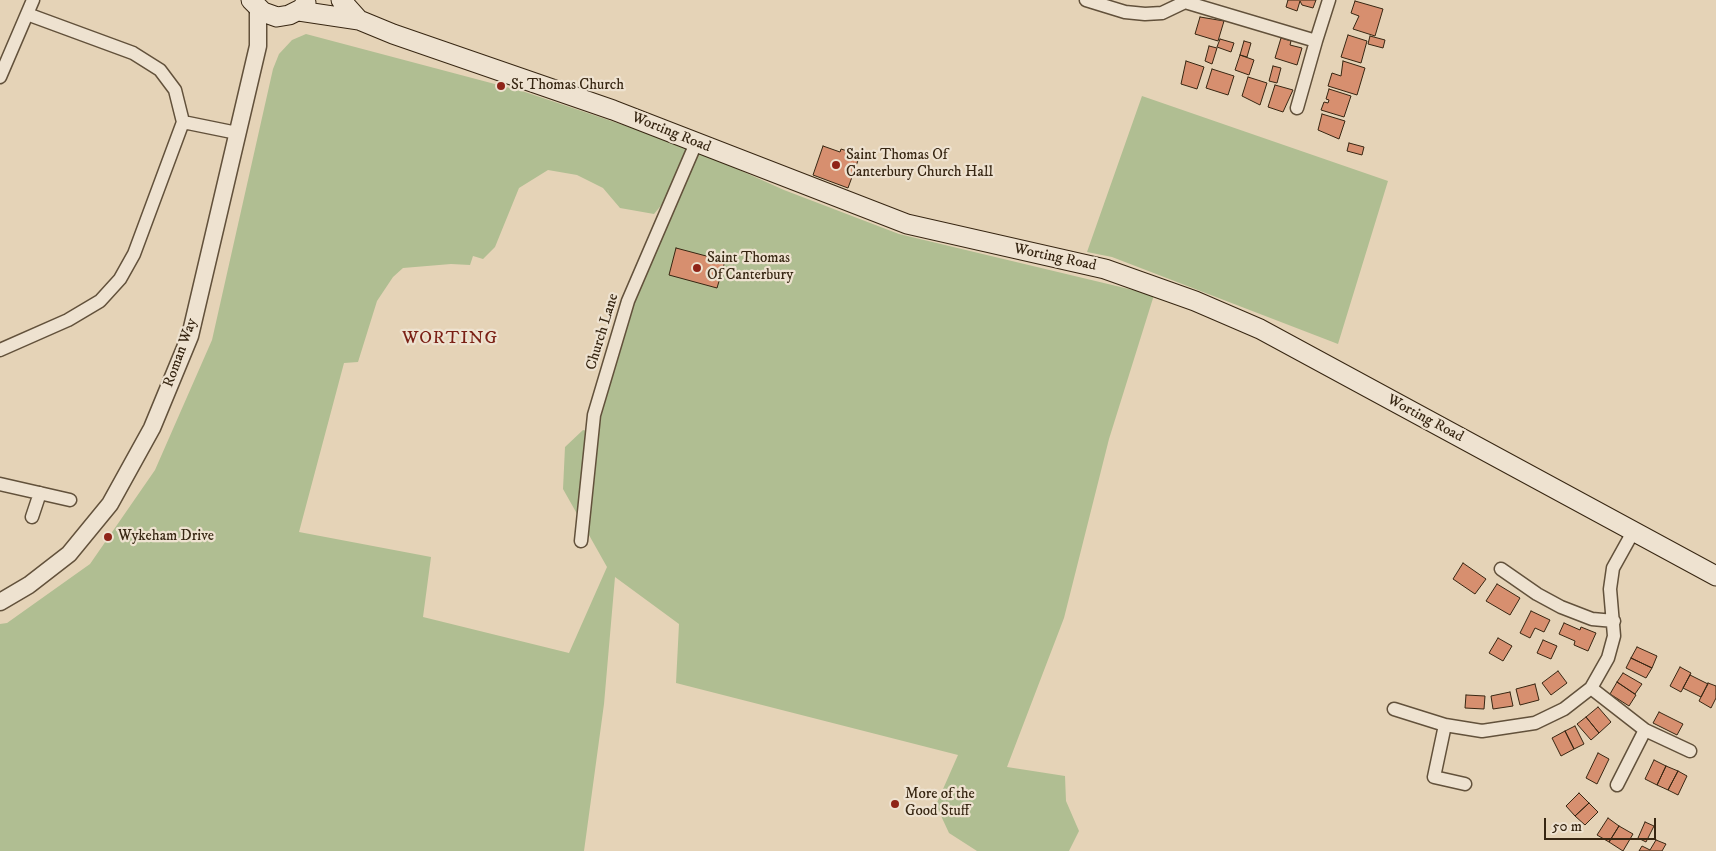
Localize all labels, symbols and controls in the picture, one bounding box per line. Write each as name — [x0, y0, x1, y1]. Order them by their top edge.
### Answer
place label: St Thomas Church — [511, 77, 624, 95]
marker: St Thomas Church — [495, 80, 507, 92]
street label: Worting Road — [629, 109, 713, 157]
place label: Saint Thomas Of Canterbury Church Hall — [846, 147, 993, 182]
marker: Saint Thomas Of Canterbury Church Hall — [830, 159, 842, 171]
street label: Worting Road — [1012, 240, 1098, 276]
place label: Saint Thomas Of Canterbury — [707, 250, 793, 285]
marker: Saint Thomas Of Canterbury — [691, 262, 703, 274]
street label: Church Lane — [583, 291, 623, 373]
street label: Roman Way — [160, 316, 202, 390]
district label: WORTING — [401, 328, 499, 350]
street label: Worting Road — [1384, 391, 1466, 447]
place label: Wykeham Drive — [118, 528, 214, 546]
marker: Wykeham Drive — [102, 531, 114, 543]
place label: More of the Good Stuff — [905, 786, 975, 821]
marker: More of the Good Stuff — [889, 798, 901, 810]
scale bar — [1546, 808, 1658, 840]
text: 50 m — [1552, 817, 1582, 836]

